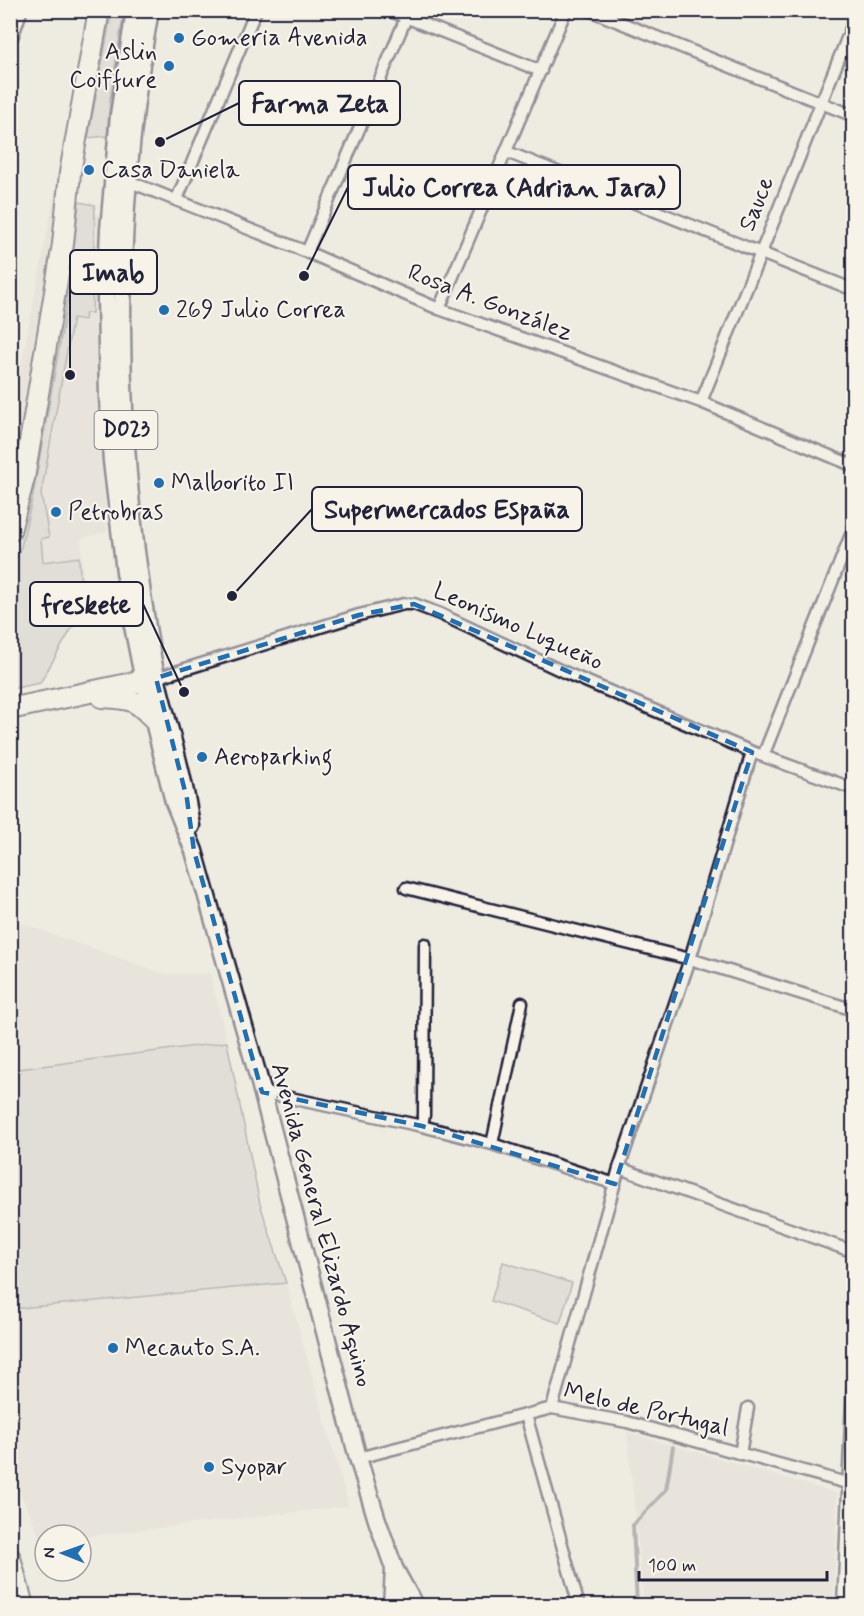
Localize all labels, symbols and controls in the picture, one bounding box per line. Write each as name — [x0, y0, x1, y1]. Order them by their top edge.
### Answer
place label: Gomeria Avenida — [191, 23, 368, 54]
marker: Gomeria Avenida — [172, 31, 186, 45]
place label: Aslin Coiffure — [69, 37, 157, 96]
marker: Aslin Coiffure — [162, 59, 176, 73]
callout: Farma Zeta — [239, 81, 400, 125]
text: Farma Zeta — [251, 88, 389, 122]
place label: Casa Daniela — [101, 155, 240, 186]
marker: Casa Daniela — [82, 163, 96, 177]
callout: Julio Correa (Adrian Jara) — [348, 165, 680, 209]
text: Julio Correa (Adrian Jara) — [362, 172, 666, 206]
street label: Sauce — [732, 172, 782, 236]
callout: Imab — [70, 250, 157, 294]
text: Imab — [82, 257, 144, 291]
street label: Rosa A. González — [403, 257, 577, 349]
place label: 269 Julio Correa — [176, 295, 346, 326]
marker: 269 Julio Correa — [157, 303, 171, 317]
road number: D023 — [94, 411, 158, 449]
place label: Malborito II — [171, 468, 294, 499]
marker: Malborito II — [152, 476, 166, 490]
callout: Supermercados España — [312, 487, 582, 531]
text: Supermercados España — [324, 494, 570, 528]
place label: Petrobras — [68, 497, 163, 528]
marker: Petrobras — [49, 505, 63, 519]
street label: Leonismo Luqueño — [428, 576, 608, 678]
callout: freskete — [30, 582, 143, 626]
text: freskete — [40, 589, 131, 623]
place label: Aeroparking — [214, 742, 332, 776]
marker: Aeroparking — [195, 750, 209, 764]
street label: Avenida General Elizardo Aquino — [263, 1059, 379, 1391]
place label: Mecauto S.A. — [125, 1333, 260, 1364]
marker: Mecauto S.A. — [106, 1341, 120, 1355]
street label: Melo de Portugal — [560, 1376, 732, 1444]
place label: Syopar — [221, 1452, 287, 1483]
marker: Syopar — [202, 1460, 216, 1474]
north arrow — [33, 1523, 93, 1583]
scale bar — [639, 1544, 826, 1582]
text: N — [39, 1547, 60, 1558]
text: 100 m — [648, 1554, 696, 1578]

